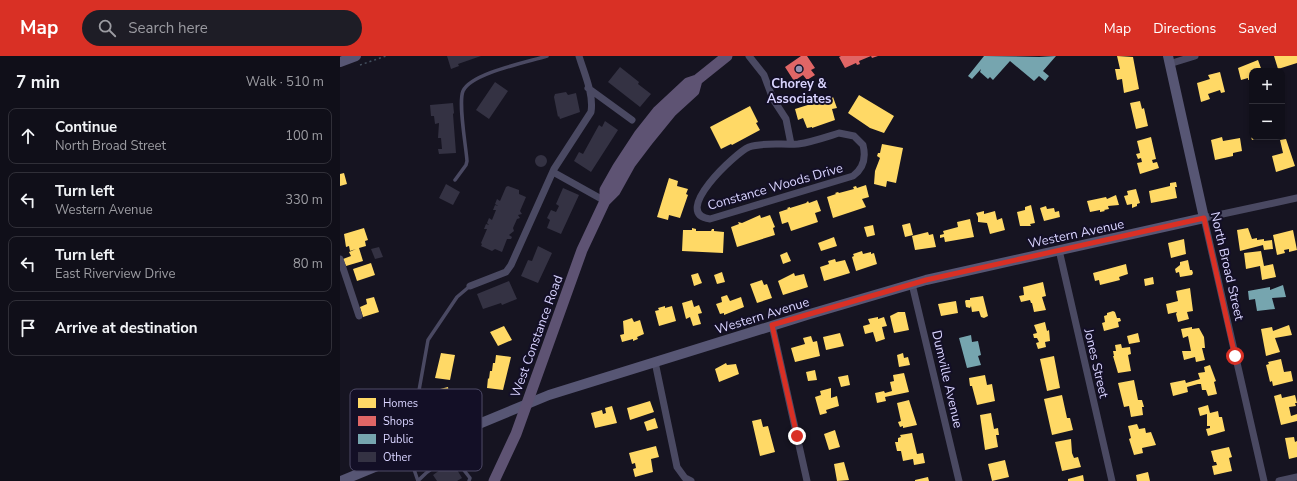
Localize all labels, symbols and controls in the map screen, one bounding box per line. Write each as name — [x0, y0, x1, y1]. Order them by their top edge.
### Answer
search box — [82, 10, 362, 46]
text: Map — [20, 15, 58, 41]
icon: search — [96, 17, 118, 39]
text: Search here — [128, 18, 208, 38]
text: Map — [1104, 19, 1131, 38]
text: Directions — [1153, 19, 1216, 38]
text: Saved — [1238, 19, 1277, 38]
marker: Chorey & Associates — [794, 64, 804, 74]
map controls — [1249, 68, 1285, 140]
button: + — [1249, 68, 1285, 104]
text: 7 min — [16, 71, 60, 94]
text: Walk · 510 m — [246, 73, 324, 91]
place label: Chorey & Associates — [767, 75, 831, 108]
button: − — [1249, 104, 1285, 140]
text: Continue — [55, 117, 117, 137]
icon: ahead — [17, 125, 39, 147]
text: 100 m — [285, 127, 323, 145]
text: North Broad Street — [55, 137, 166, 155]
street label: Constance Woods Drive — [705, 159, 845, 215]
text: Turn left — [55, 181, 114, 201]
icon: left — [17, 189, 39, 211]
text: 330 m — [285, 191, 323, 209]
text: Western Avenue — [55, 201, 153, 219]
street label: North Broad Street — [1206, 210, 1248, 323]
street label: Western Avenue — [1027, 215, 1126, 253]
text: Turn left — [55, 245, 114, 265]
icon: left — [17, 253, 39, 275]
text: 80 m — [293, 255, 323, 273]
text: East Riverview Drive — [55, 265, 175, 283]
street label: West Constance Road — [506, 273, 567, 400]
street label: Western Avenue — [713, 293, 812, 339]
icon: arrive — [17, 317, 39, 339]
text: Arrive at destination — [55, 318, 198, 338]
street label: Jones Street — [1079, 326, 1113, 400]
street label: Dumville Avenue — [927, 329, 967, 430]
route start — [1226, 347, 1244, 365]
legend — [350, 389, 482, 471]
text: Homes — [383, 396, 418, 411]
text: Shops — [383, 414, 414, 429]
route end — [788, 427, 806, 445]
text: Public — [383, 432, 413, 447]
text: Other — [383, 450, 411, 465]

